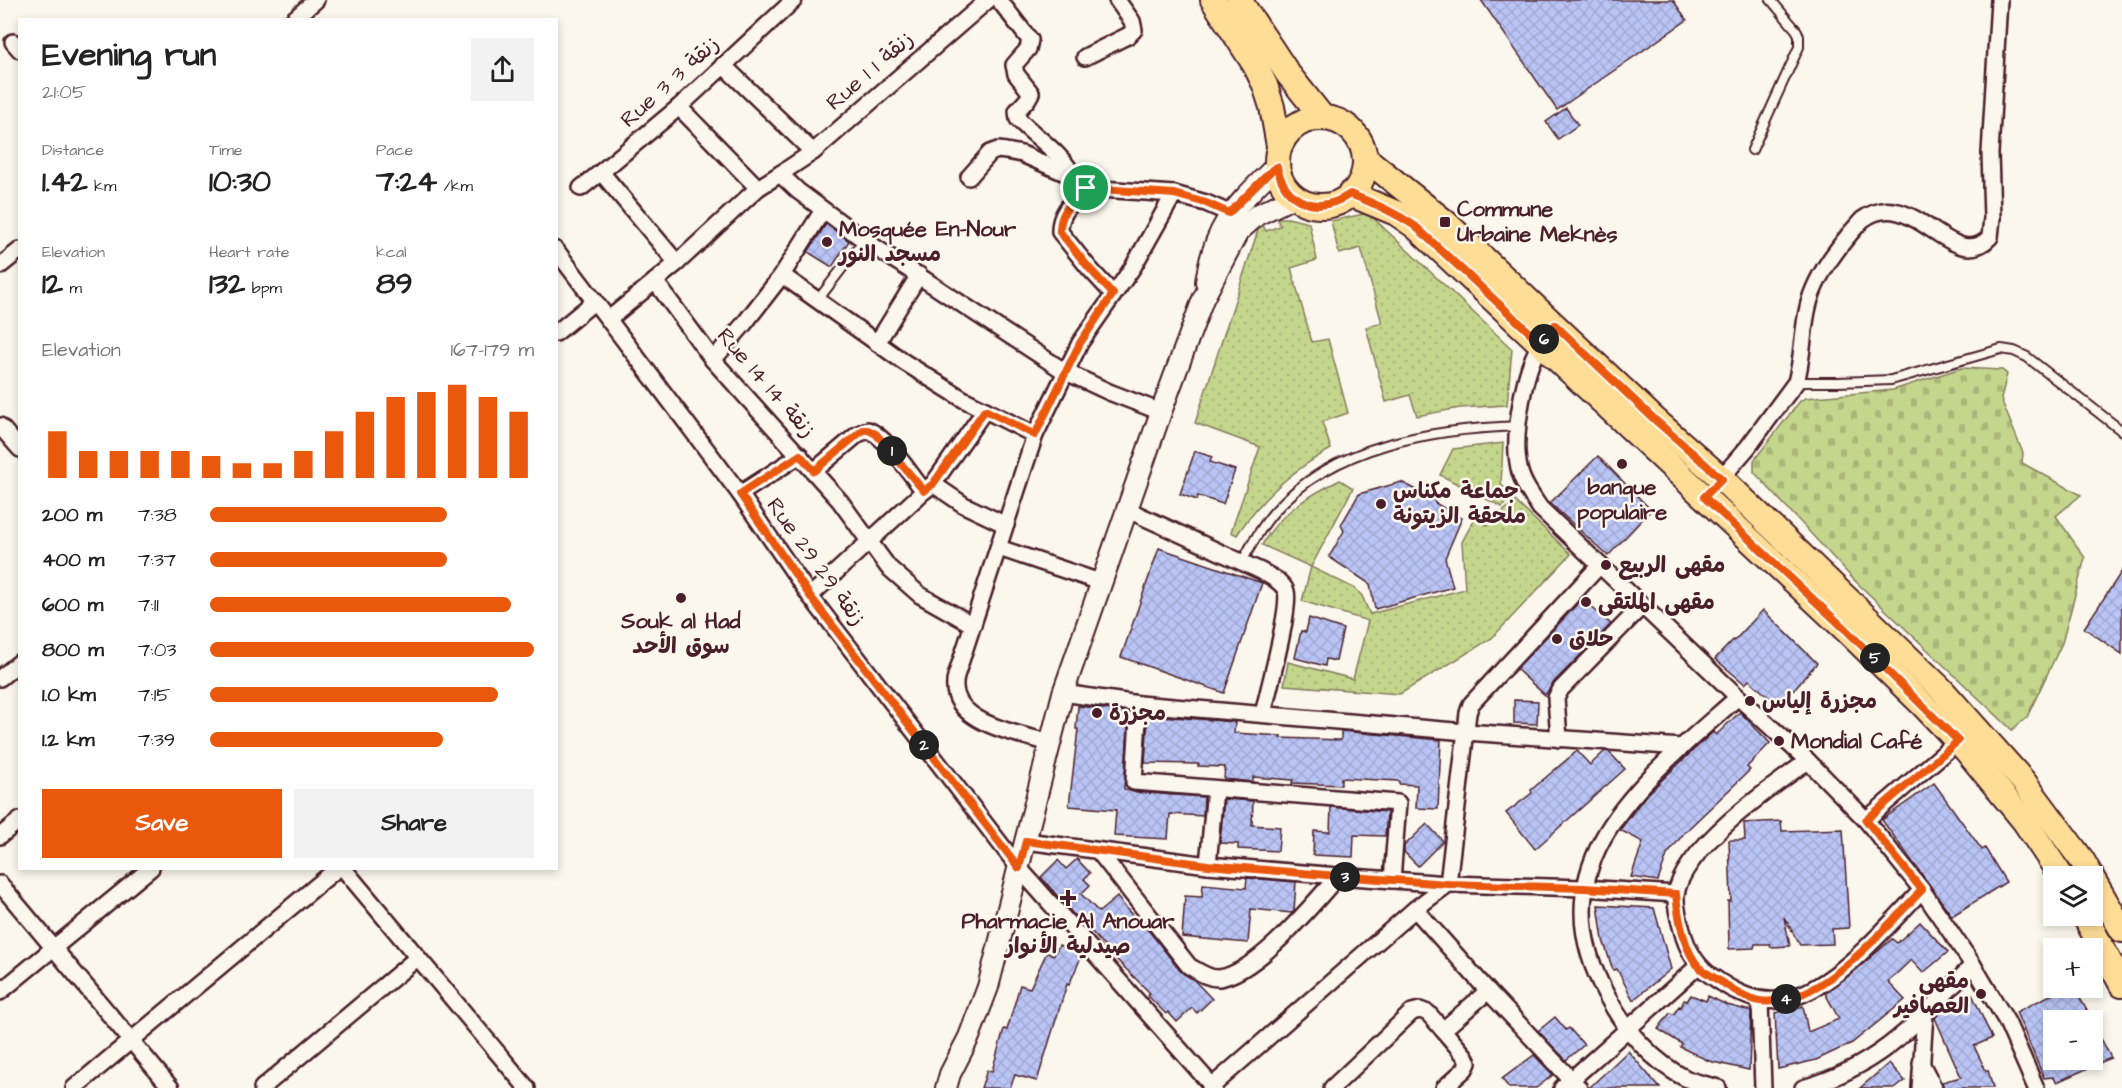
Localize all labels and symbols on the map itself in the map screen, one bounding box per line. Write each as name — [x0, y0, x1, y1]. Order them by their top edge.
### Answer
street label: Rue 1 زنقة 1 — [819, 24, 921, 118]
street label: Rue 3 زنقة 3 — [614, 29, 726, 135]
pin — [1060, 162, 1111, 213]
place label: Commune Urbaine Meknès — [1457, 194, 1618, 250]
place label: Mosquée En-Nour مسجد النور — [837, 214, 1017, 270]
marker: Commune Urbaine Meknès — [1438, 215, 1452, 229]
marker: Mosquée En-Nour مسجد النور — [820, 235, 834, 249]
street label: Rue 14 زنقة 14 — [709, 321, 823, 445]
pin: 6 — [1529, 324, 1559, 354]
pin: 1 — [877, 436, 907, 466]
marker: banque populaire — [1615, 457, 1629, 471]
place label: banque populaire — [1577, 472, 1667, 528]
place label: جماعة مكناس ملحقة الزيتونة — [1393, 476, 1526, 532]
street label: Rue 29 زنقة 29 — [759, 492, 873, 632]
marker: جماعة مكناس ملحقة الزيتونة — [1374, 497, 1388, 511]
place label: مقهى الربيع — [1618, 550, 1725, 581]
marker: مقهى الربيع — [1599, 558, 1613, 572]
place label: مقهى الملتقى — [1598, 587, 1715, 618]
marker: Souk al Had سوق الأحد — [674, 591, 688, 605]
marker: مقهى الملتقى — [1579, 595, 1593, 609]
place label: Souk al Had سوق الأحد — [620, 606, 741, 662]
place label: حلاق — [1569, 624, 1613, 655]
marker: حلاق — [1550, 632, 1564, 646]
pin: 5 — [1860, 643, 1890, 673]
place label: مجزرة إلياس — [1762, 686, 1877, 717]
marker: مجزرة إلياس — [1743, 694, 1757, 708]
place label: مجزرة — [1109, 698, 1166, 729]
marker: مجزرة — [1090, 706, 1104, 720]
place label: Mondial Café — [1791, 726, 1922, 757]
pin: 2 — [909, 730, 939, 760]
marker: Mondial Café — [1772, 734, 1786, 748]
pin: 3 — [1330, 862, 1360, 892]
marker: Pharmacie Al Anouar صيدلية الأنوار — [1061, 891, 1075, 905]
place label: Pharmacie Al Anouar صيدلية الأنوار — [962, 906, 1175, 962]
place label: مقهى العصافير — [1892, 966, 1969, 1022]
pin: 4 — [1771, 984, 1801, 1014]
marker: مقهى العصافير — [1974, 987, 1988, 1001]

